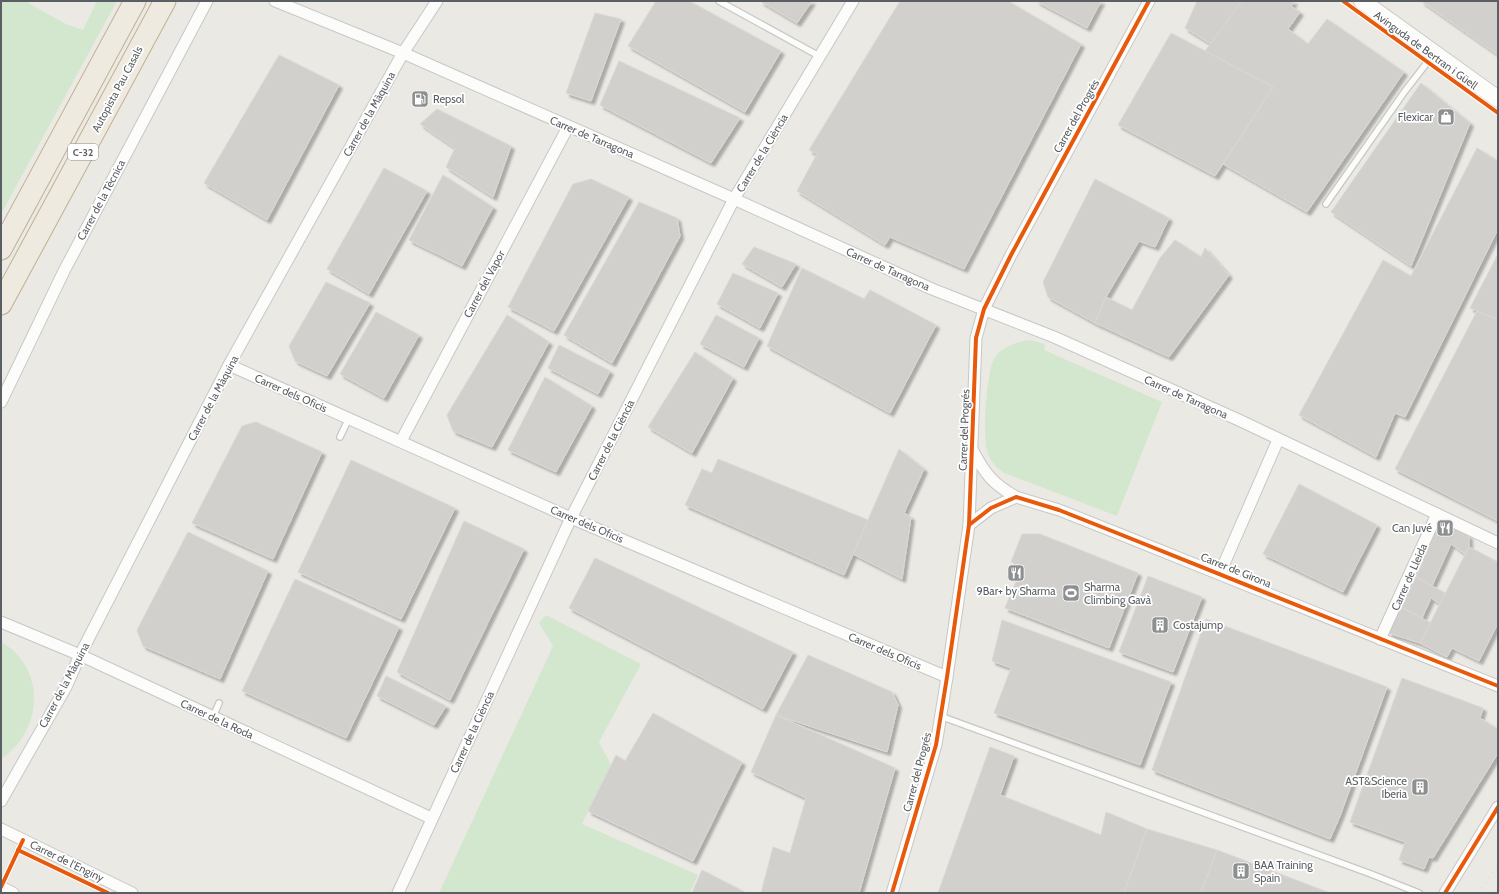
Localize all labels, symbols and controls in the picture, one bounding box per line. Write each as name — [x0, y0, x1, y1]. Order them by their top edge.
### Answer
street label: Avinguda de Bertran i Güell — [1371, 8, 1481, 93]
street label: Autopista Pau Casals — [88, 43, 146, 134]
street label: Carrer de la Màquina — [340, 69, 398, 159]
street label: Carrer del Progrés — [1050, 76, 1102, 155]
fuel station icon: Repsol — [410, 89, 430, 109]
place label: Repsol — [433, 92, 465, 106]
shop icon: Flexicar — [1436, 107, 1456, 127]
place label: Flexicar — [1398, 110, 1434, 124]
street label: Carrer de la Ciència — [733, 111, 791, 195]
street label: Carrer de Tarragona — [548, 113, 637, 161]
road number: C-32 — [68, 144, 98, 160]
street label: Carrer de la Tècnica — [74, 157, 129, 243]
street label: Carrer de Tarragona — [844, 244, 933, 294]
street label: Carrer del Vapor — [460, 247, 508, 320]
street label: Carrer de la Màquina — [185, 352, 242, 443]
street label: Carrer dels Oficis — [252, 371, 330, 415]
street label: Carrer de Tarragona — [1142, 372, 1231, 422]
street label: Carrer del Progrés — [956, 388, 972, 471]
street label: Carrer de la Ciència — [585, 397, 638, 483]
street label: Carrer dels Oficis — [548, 502, 626, 546]
restaurant icon: Can Juvé — [1435, 518, 1455, 538]
place label: Can Juvé — [1392, 521, 1432, 535]
street label: Carrer de Lleida — [1388, 541, 1430, 613]
street label: Carrer de Girona — [1199, 549, 1274, 591]
restaurant icon: 9Bar+ by Sharma — [1006, 563, 1026, 583]
place label: Sharma Climbing Gavà — [1084, 580, 1152, 607]
sports icon: Sharma Climbing Gavà — [1061, 583, 1081, 603]
place label: 9Bar+ by Sharma — [977, 584, 1056, 598]
building icon: Costajump — [1150, 615, 1170, 635]
place label: Costajump — [1173, 618, 1223, 632]
street label: Carrer dels Oficis — [846, 629, 924, 673]
street label: Carrer de la Màquina — [36, 639, 93, 730]
street label: Carrer de la Ciència — [447, 688, 497, 775]
street label: Carrer de la Roda — [178, 696, 256, 742]
street label: Carrer del Progrés — [900, 730, 934, 813]
place label: AST&Science Iberia — [1345, 774, 1408, 801]
building icon: AST&Science Iberia — [1410, 777, 1430, 797]
street label: Carrer de l'Enginy — [28, 837, 107, 885]
place label: BAA Training Spain — [1254, 858, 1313, 885]
building icon: BAA Training Spain — [1231, 861, 1251, 881]

